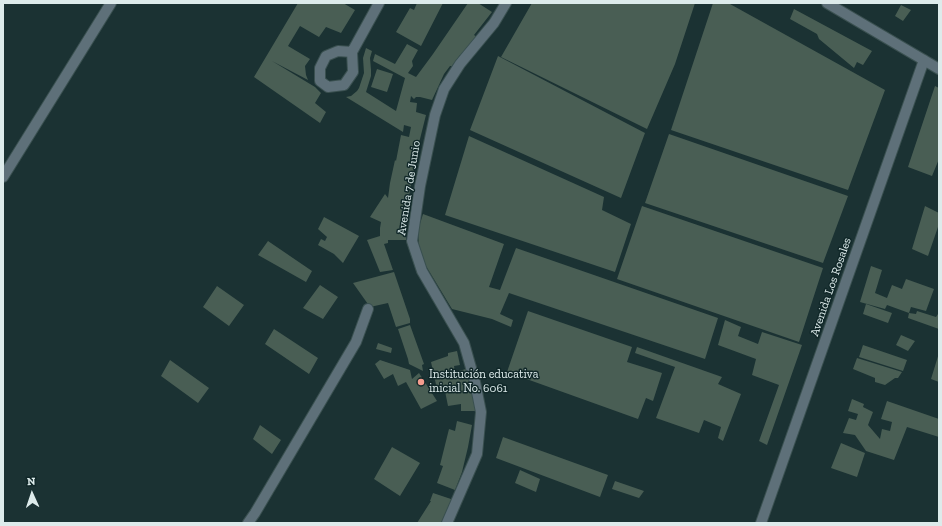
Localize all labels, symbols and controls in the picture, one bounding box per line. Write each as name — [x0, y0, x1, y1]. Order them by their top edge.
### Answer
street label: Avenida 7 de Junio — [394, 140, 424, 236]
street label: Avenida Los Rosales — [807, 236, 855, 338]
place label: Institución educativa inicial No. 6061 — [429, 368, 539, 396]
marker: Institución educativa inicial No. 6061 — [416, 377, 426, 387]
north arrow — [12, 474, 52, 514]
text: N — [27, 475, 36, 488]

